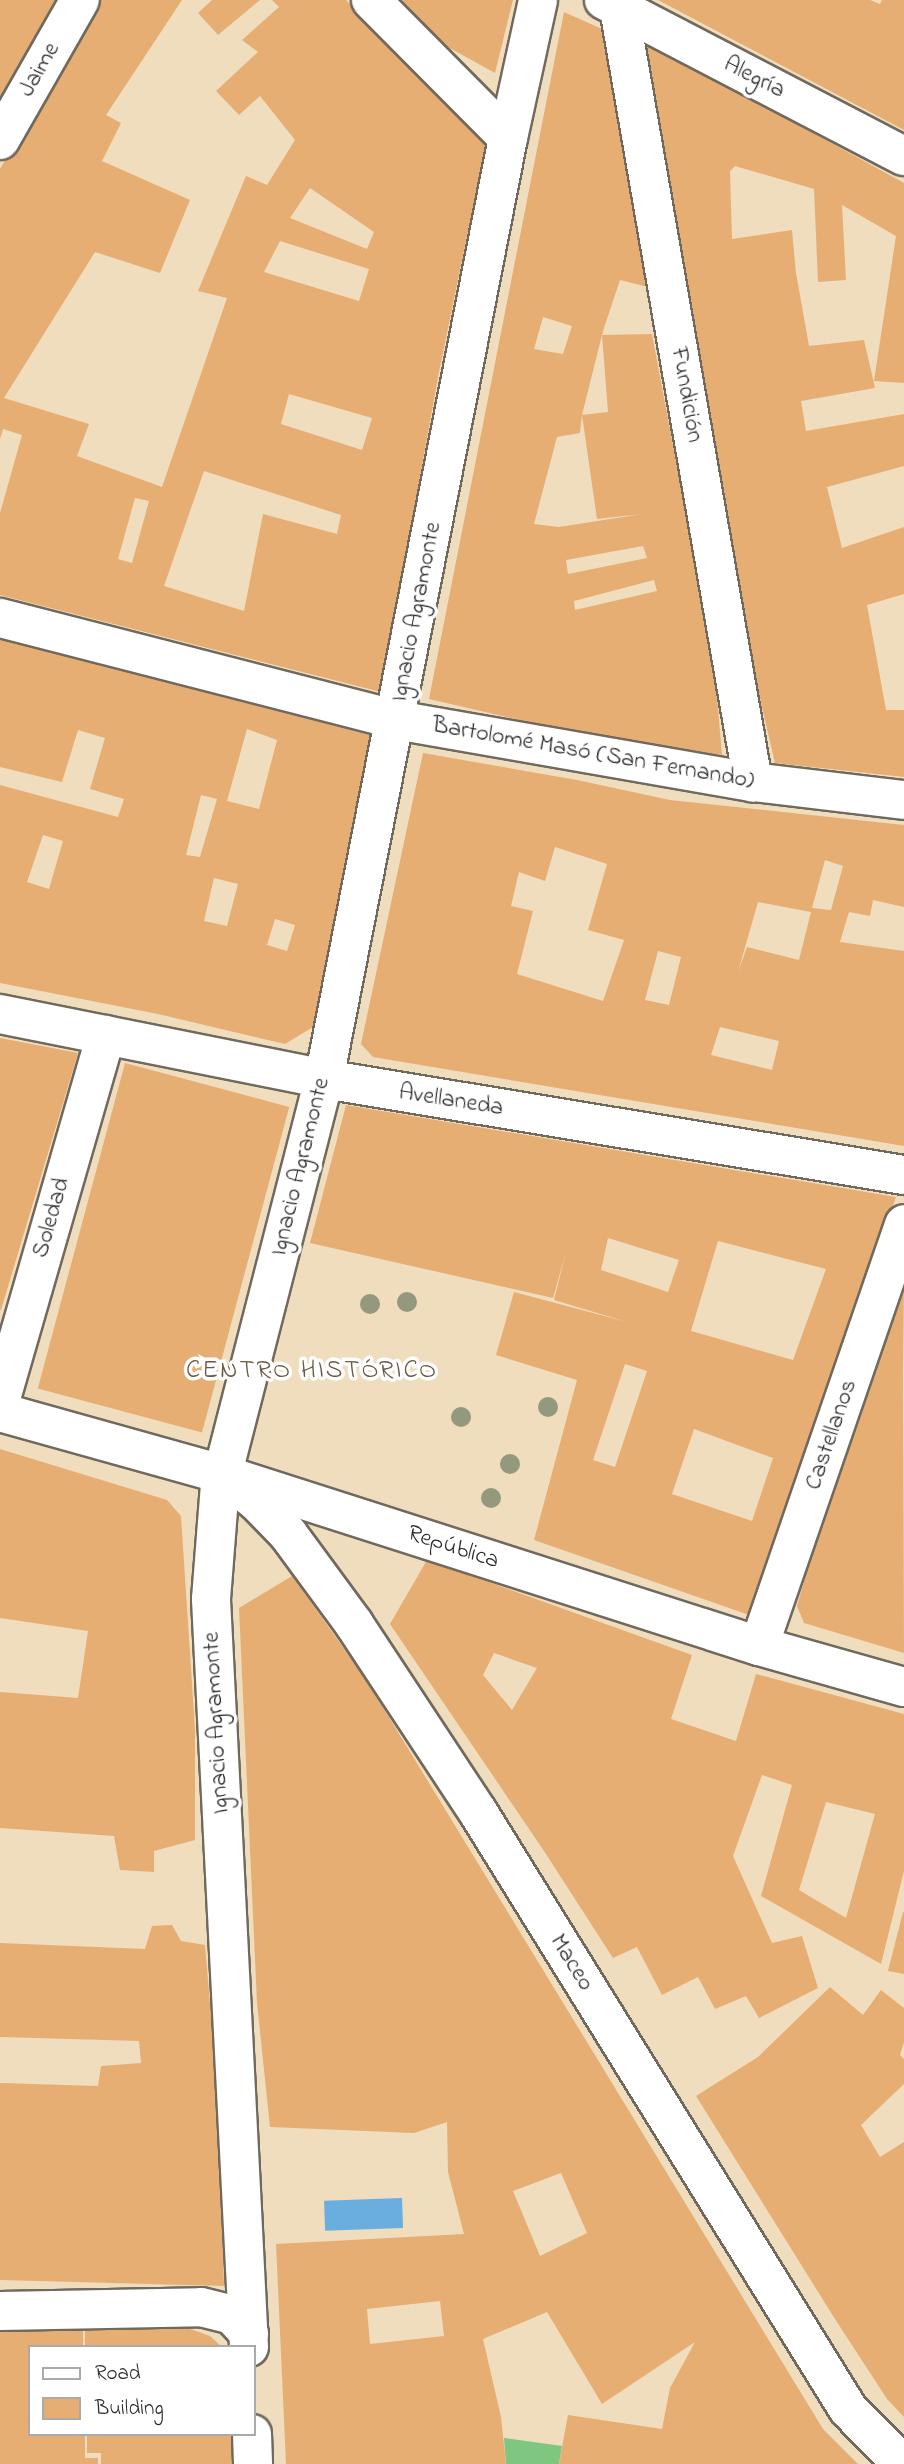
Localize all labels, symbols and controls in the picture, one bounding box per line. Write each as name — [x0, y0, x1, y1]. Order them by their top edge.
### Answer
street label: Jaime — [13, 38, 67, 102]
street label: Alegría — [718, 50, 790, 106]
street label: Fundición — [663, 345, 709, 445]
street label: Ignacio Agramonte — [385, 520, 449, 704]
street label: Bartolomé Masó (San Fernando) — [430, 712, 756, 796]
street label: Ignacio Agramonte — [265, 1075, 337, 1259]
street label: Avellaneda — [397, 1079, 505, 1123]
street label: Soledad — [27, 1175, 77, 1261]
district label: CENTRO HISTÓRICO — [188, 1356, 436, 1388]
street label: Castellanos — [800, 1376, 864, 1494]
street label: República — [404, 1520, 502, 1576]
street label: Ignacio Agramonte — [198, 1631, 236, 1815]
street label: Maceo — [543, 1929, 599, 1997]
legend — [28, 2345, 256, 2436]
text: Road — [95, 2359, 141, 2389]
text: Building — [95, 2394, 164, 2424]

